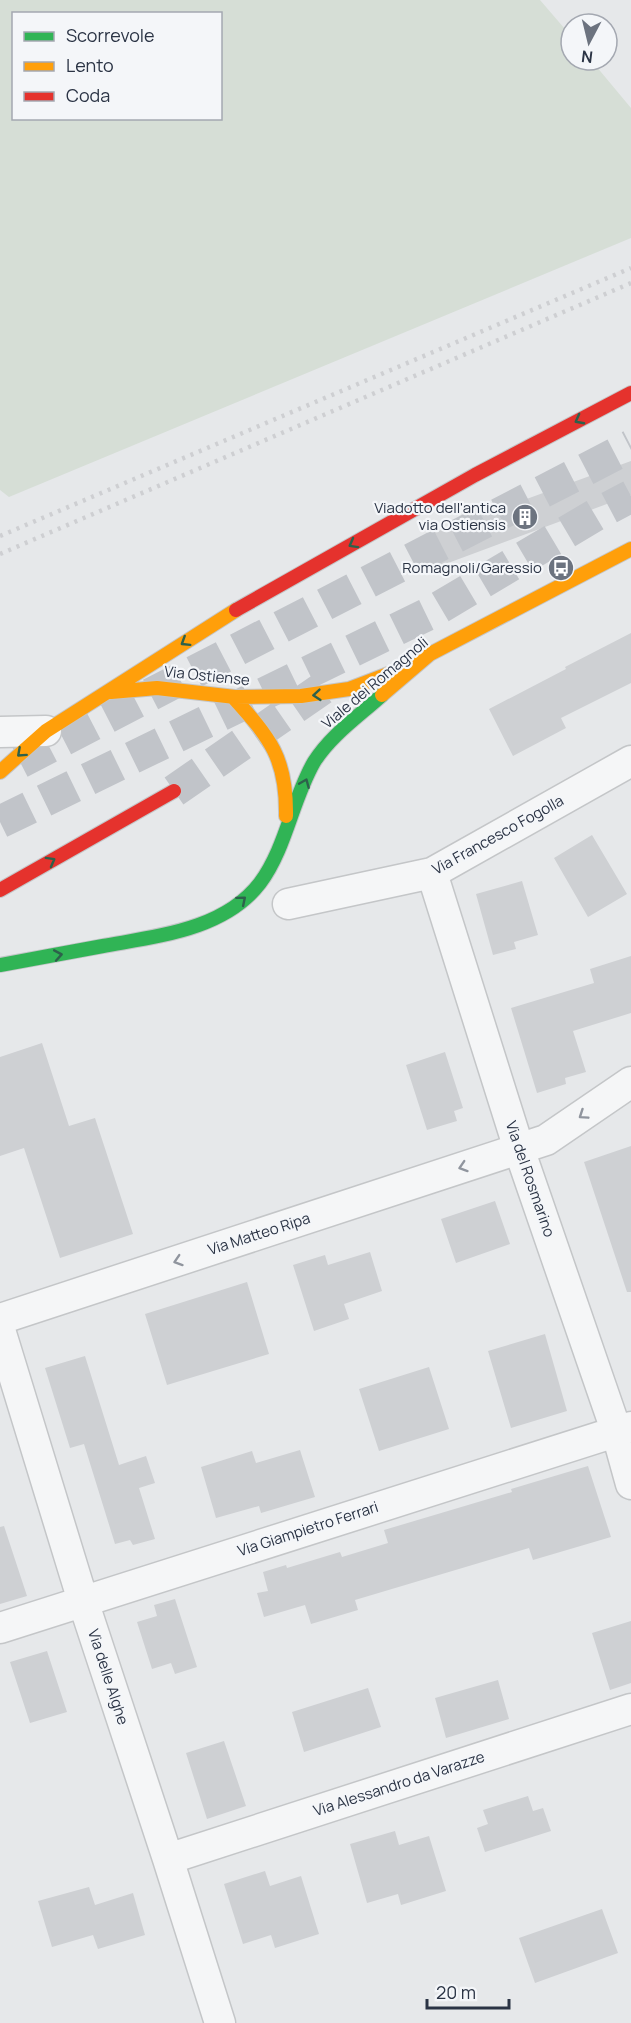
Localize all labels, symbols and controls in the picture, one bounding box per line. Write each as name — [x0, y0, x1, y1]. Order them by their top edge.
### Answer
legend — [12, 12, 222, 120]
north arrow — [559, 12, 619, 72]
text: Scorrevole — [66, 23, 155, 47]
text: N — [580, 45, 594, 69]
text: Lento — [66, 53, 114, 77]
text: Coda — [66, 83, 110, 107]
one-way arrow — [575, 413, 586, 424]
place label: Viadotto dell'antica via Ostiensis — [374, 497, 506, 535]
building icon: Viadotto dell'antica via Ostiensis — [510, 502, 540, 532]
one-way arrow — [348, 536, 359, 548]
bus stop icon: Romagnoli/Garessio — [546, 553, 576, 583]
place label: Romagnoli/Garessio — [402, 557, 542, 578]
street label: Viale dei Romagnoli — [317, 632, 432, 733]
one-way arrow — [180, 635, 191, 646]
street label: Via Ostiense — [163, 661, 251, 690]
one-way arrow — [312, 688, 322, 701]
one-way arrow — [17, 746, 28, 757]
one-way arrow — [298, 778, 310, 789]
street label: Via Francesco Fogolla — [428, 790, 567, 879]
one-way arrow — [45, 857, 55, 868]
one-way arrow — [235, 896, 246, 907]
one-way arrow — [52, 949, 62, 962]
one-way arrow — [578, 1108, 589, 1119]
street label: Via del Rosmarino — [501, 1118, 560, 1240]
one-way arrow — [458, 1160, 469, 1172]
street label: Via Matteo Ripa — [205, 1207, 313, 1260]
one-way arrow — [173, 1253, 184, 1266]
street label: Via Giampietro Ferrari — [235, 1496, 381, 1561]
street label: Via delle Alghe — [83, 1626, 134, 1728]
street label: Via Alessandro da Varazze — [311, 1746, 487, 1821]
scale bar — [427, 1972, 510, 2010]
text: 20 m — [436, 1980, 476, 2004]

